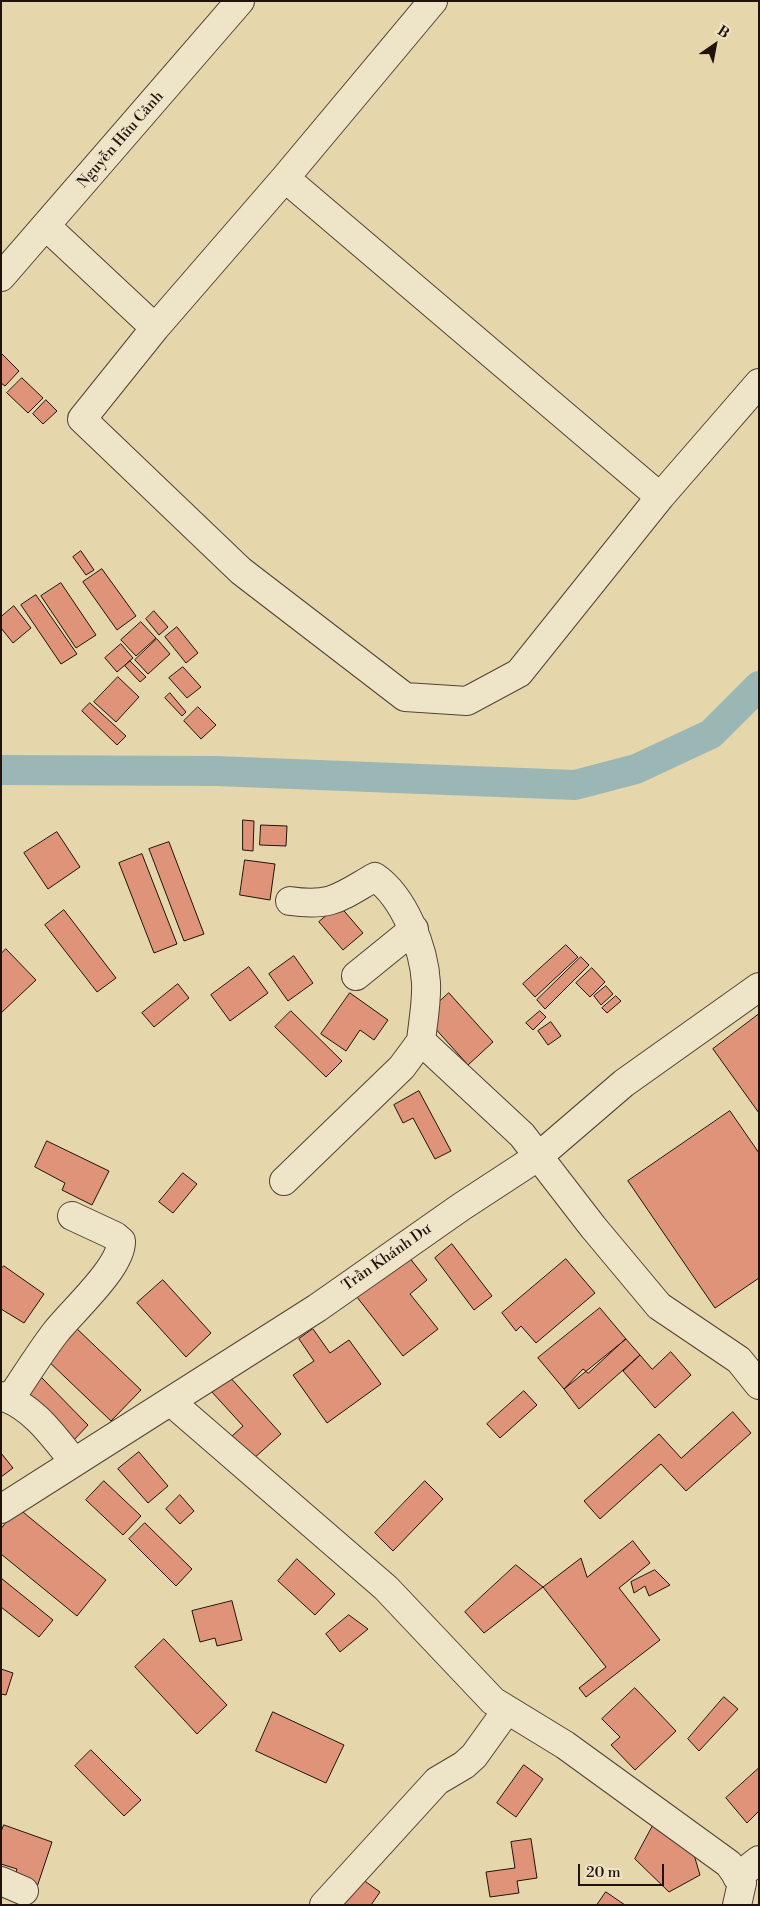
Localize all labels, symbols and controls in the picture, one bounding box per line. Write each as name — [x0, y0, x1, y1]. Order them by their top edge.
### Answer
north arrow — [690, 20, 740, 70]
text: B — [714, 22, 732, 43]
street label: Nguyễn Hữu Cảnh — [74, 88, 168, 192]
street label: Trần Khánh Dư — [339, 1221, 435, 1295]
scale bar — [580, 1854, 666, 1886]
text: 20 m — [586, 1863, 621, 1882]

